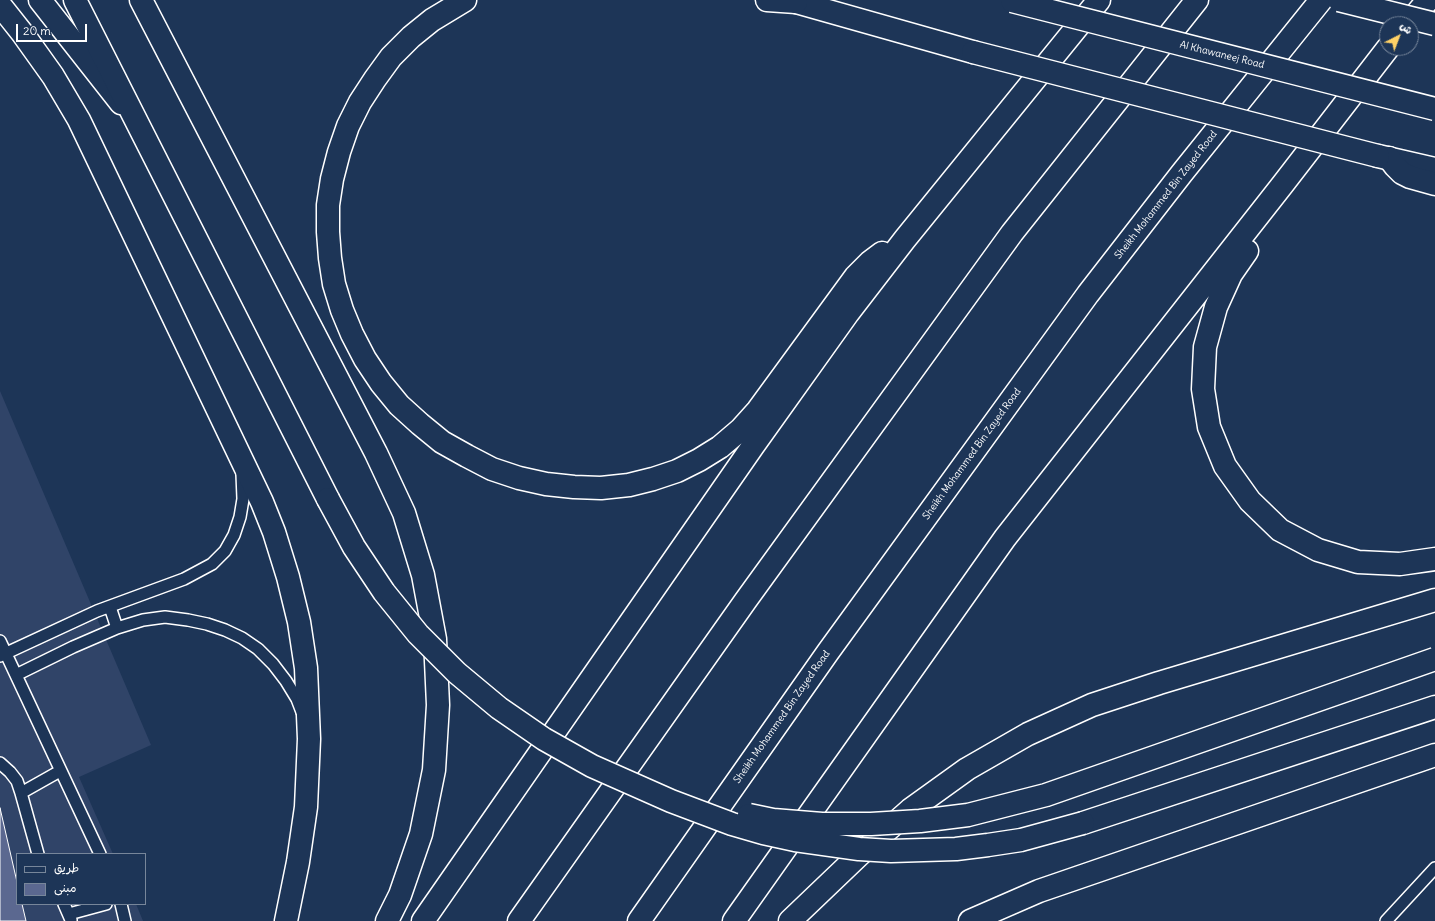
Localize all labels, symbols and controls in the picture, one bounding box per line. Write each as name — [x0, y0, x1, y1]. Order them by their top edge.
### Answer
scale bar — [18, 16, 89, 42]
north arrow — [1379, 16, 1419, 56]
text: ش — [1397, 19, 1416, 37]
text: 20 m — [23, 23, 51, 38]
street label: Al Khawaneej Road — [1178, 39, 1266, 71]
street label: Sheikh Mohammed Bin Zayed Road — [1112, 128, 1220, 262]
street label: Sheikh Mohammed Bin Zayed Road — [920, 386, 1024, 522]
street label: Sheikh Mohammed Bin Zayed Road — [731, 648, 833, 786]
legend — [16, 853, 146, 905]
text: طريق — [54, 860, 79, 875]
text: مبنى — [54, 880, 77, 895]

